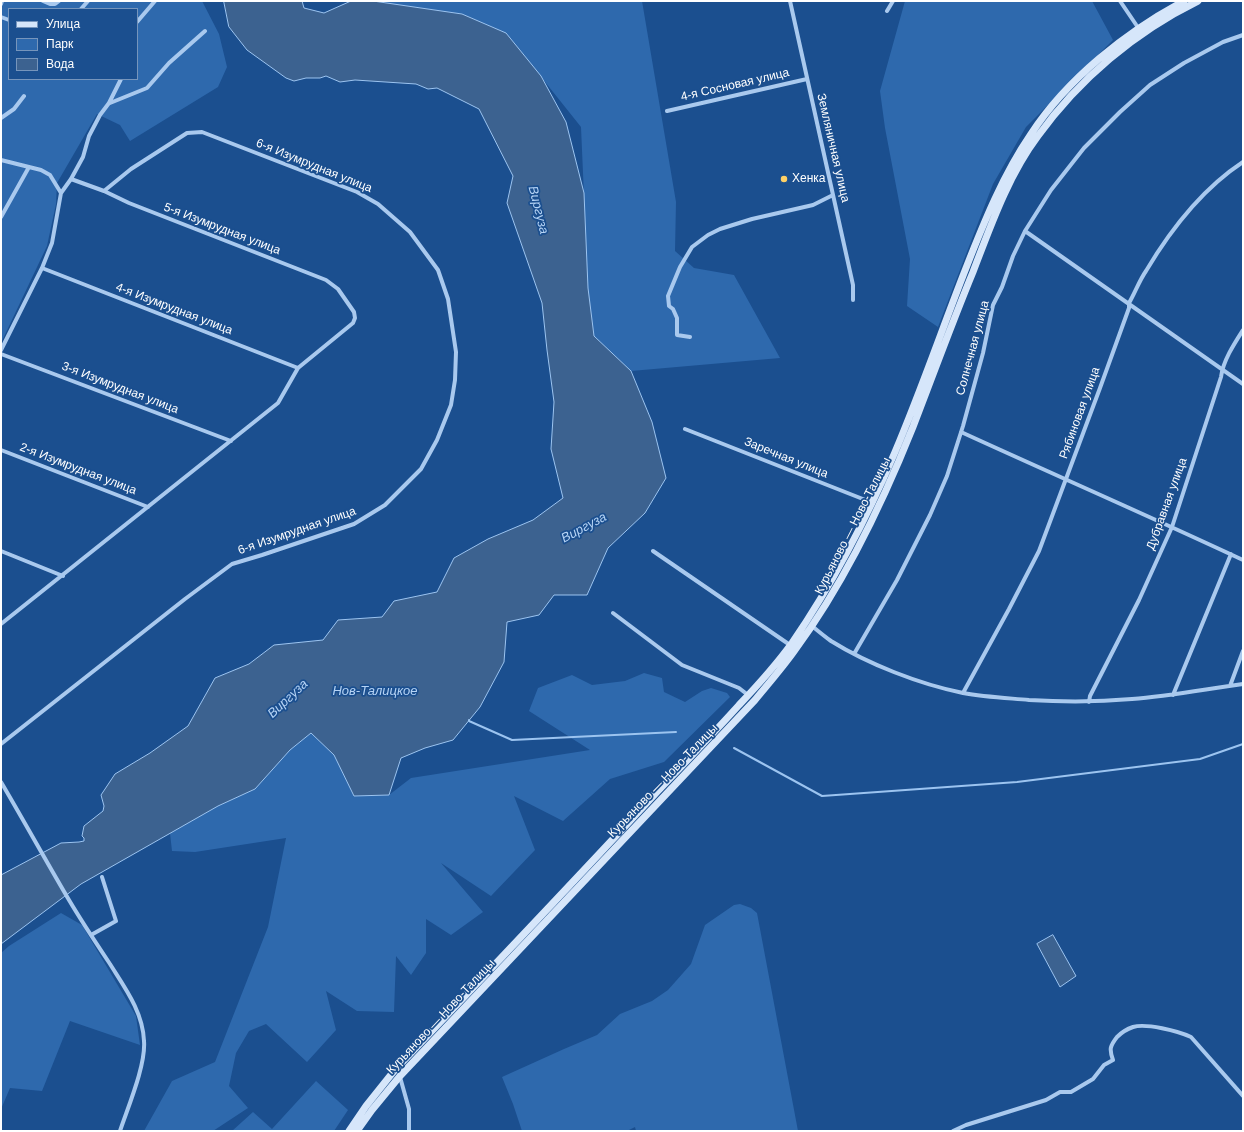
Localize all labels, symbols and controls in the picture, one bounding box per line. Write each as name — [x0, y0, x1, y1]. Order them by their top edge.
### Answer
legend — [8, 8, 138, 80]
text: Улица — [46, 17, 80, 31]
text: Парк — [46, 37, 73, 51]
text: Вода — [46, 57, 74, 71]
street label: 4-я Сосновая улица — [679, 66, 791, 104]
street label: Земляничная улица — [813, 92, 853, 204]
street label: 6-я Изумрудная улица — [254, 136, 374, 196]
place label: Хенка — [792, 172, 825, 186]
marker: Хенка — [779, 174, 789, 184]
water label: Виргуза — [524, 184, 552, 236]
street label: 5-я Изумрудная улица — [162, 200, 282, 258]
street label: 4-я Изумрудная улица — [114, 280, 234, 338]
street label: Солнечная улица — [953, 299, 993, 397]
street label: 3-я Изумрудная улица — [60, 359, 180, 417]
street label: Рябиновая улица — [1057, 365, 1103, 461]
street label: Заречная улица — [742, 435, 830, 481]
street label: 2-я Изумрудная улица — [18, 440, 138, 498]
street label: Курьяново — Ново-Талицы — [812, 455, 894, 597]
street label: Дубравная улица — [1144, 456, 1190, 552]
street label: 6-я Изумрудная улица — [236, 504, 358, 558]
water label: Виргуза — [559, 510, 609, 546]
water label: Виргуза — [265, 677, 311, 721]
water label: Нов-Талицкое — [332, 683, 418, 699]
street label: Курьяново — Ново-Талицы — [605, 721, 721, 841]
street label: Курьяново — Ново-Талицы — [384, 956, 498, 1078]

